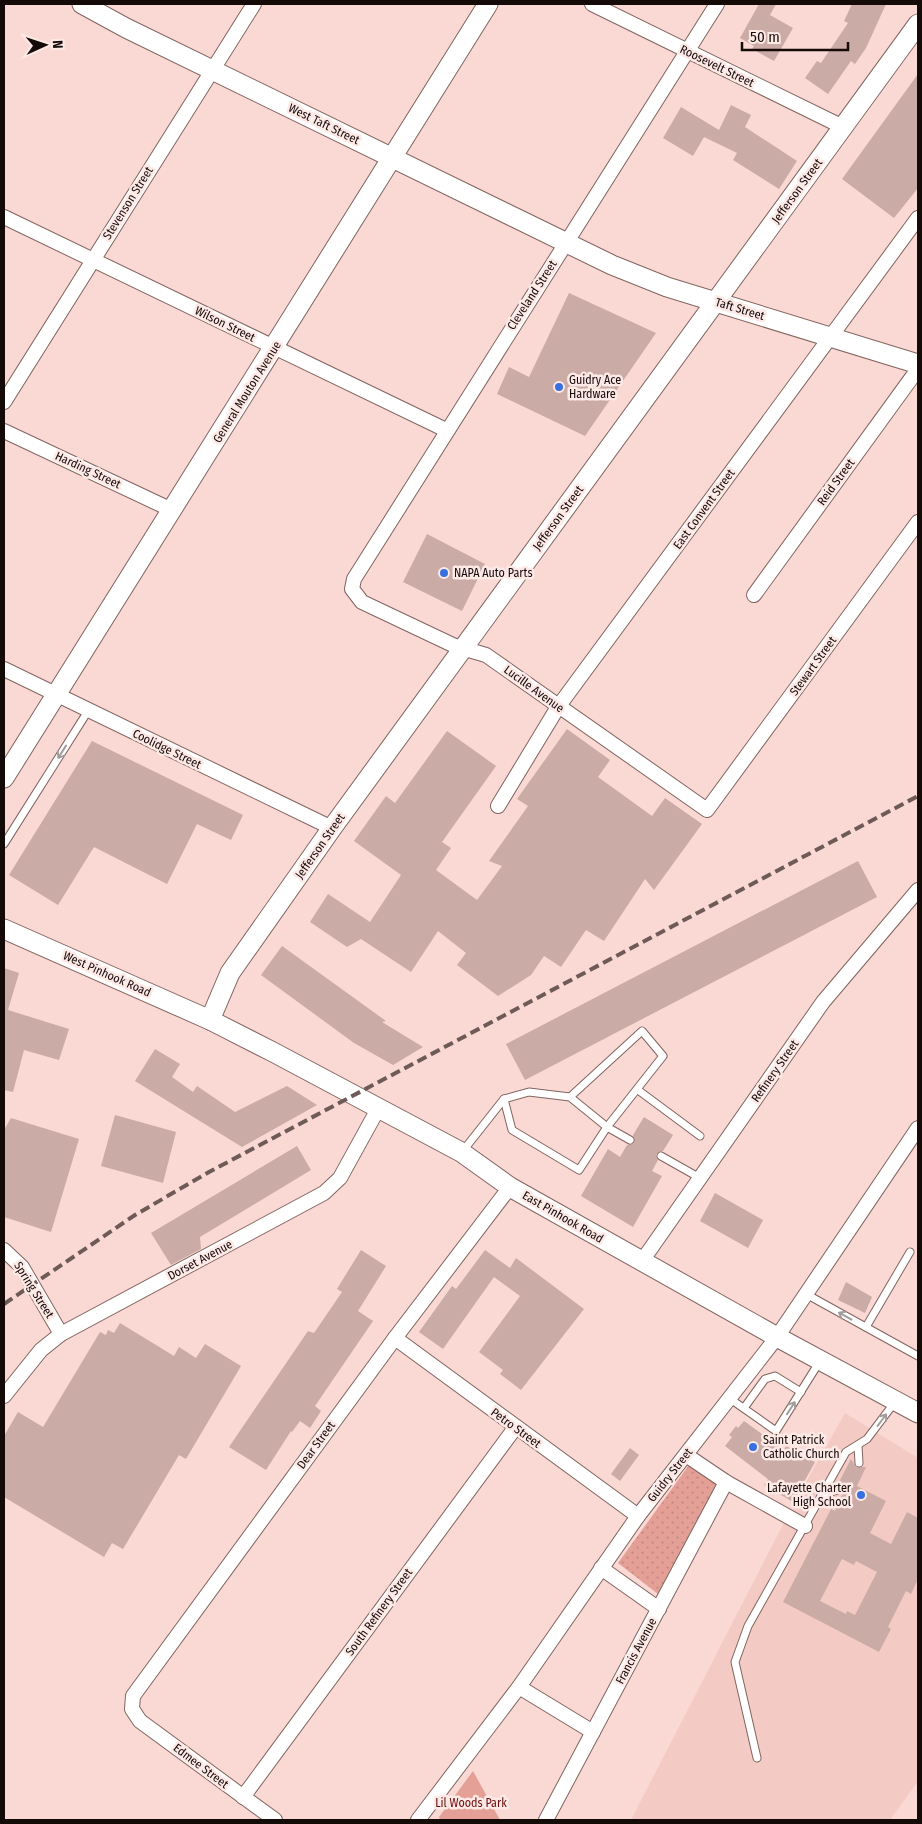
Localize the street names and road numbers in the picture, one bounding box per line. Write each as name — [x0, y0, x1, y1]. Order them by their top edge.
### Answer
street label: Roosevelt Street — [678, 42, 756, 90]
street label: West Taft Street — [286, 101, 362, 147]
street label: Jefferson Street — [769, 156, 825, 226]
street label: Stevenson Street — [100, 164, 156, 242]
street label: Cleveland Street — [504, 257, 560, 332]
street label: Taft Street — [714, 295, 766, 323]
street label: Wilson Street — [193, 303, 257, 345]
street label: General Mouton Avenue — [210, 339, 284, 445]
street label: Harding Street — [53, 449, 123, 491]
street label: Reid Street — [814, 456, 858, 508]
street label: East Convent Street — [670, 466, 738, 552]
street label: Jefferson Street — [530, 483, 586, 553]
street label: Stewart Street — [787, 634, 839, 698]
street label: Lucille Avenue — [501, 663, 567, 715]
street label: Coolidge Street — [130, 726, 204, 772]
street label: Jefferson Street — [292, 811, 348, 881]
street label: West Pinhook Road — [61, 948, 153, 1000]
street label: Refinery Street — [748, 1037, 802, 1105]
street label: East Pinhook Road — [520, 1188, 606, 1246]
street label: Dorset Avenue — [165, 1237, 235, 1283]
street label: Spring Street — [11, 1259, 57, 1321]
street label: Petro Street — [488, 1405, 544, 1451]
street label: Dear Street — [294, 1419, 338, 1471]
street label: Guidry Street — [645, 1445, 695, 1505]
street label: South Refinery Street — [343, 1566, 415, 1658]
street label: Francis Avenue — [613, 1615, 659, 1687]
street label: Edmee Street — [171, 1741, 231, 1791]

